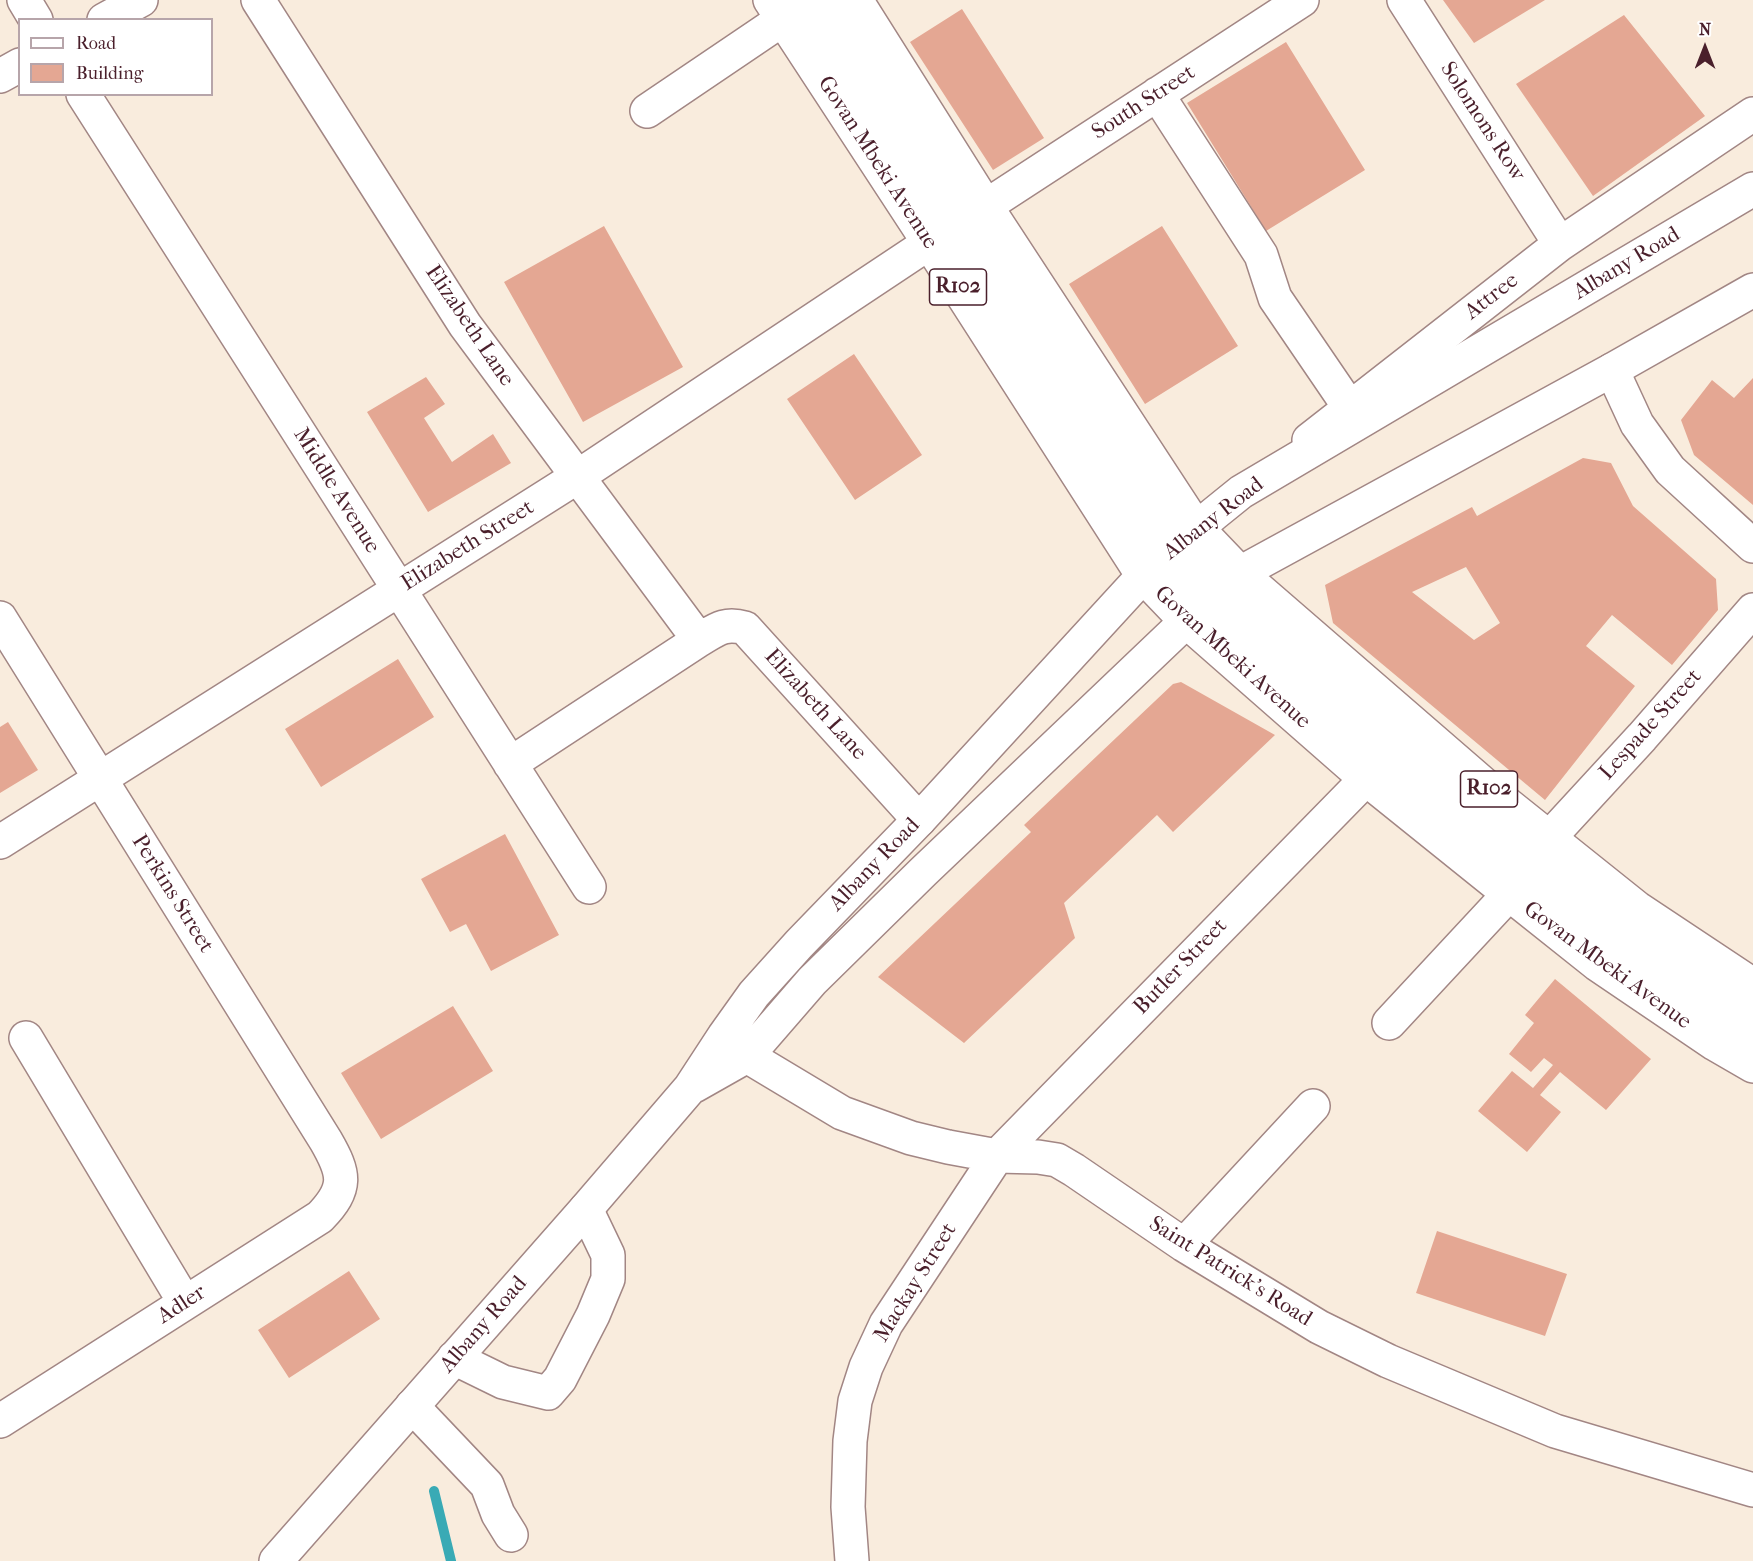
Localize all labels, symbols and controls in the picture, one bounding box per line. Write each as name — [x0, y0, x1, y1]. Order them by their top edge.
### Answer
legend — [18, 18, 213, 96]
north arrow — [1675, 18, 1735, 78]
text: N — [1699, 20, 1711, 39]
text: Road — [76, 33, 116, 54]
street label: Solomons Row — [1434, 57, 1530, 187]
street label: South Street — [1087, 60, 1201, 146]
text: Building — [76, 63, 143, 84]
street label: Govan Mbeki Avenue — [811, 72, 943, 254]
street label: Albany Road — [1569, 222, 1685, 306]
street label: Elizabeth Lane — [419, 260, 519, 392]
street label: Attree — [1460, 268, 1524, 326]
road number: R102 — [930, 269, 986, 305]
street label: Middle Avenue — [287, 423, 385, 559]
street label: Albany Road — [1159, 472, 1269, 566]
street label: Elizabeth Street — [397, 495, 539, 597]
street label: Govan Mbeki Avenue — [1149, 581, 1315, 735]
street label: Elizabeth Lane — [758, 644, 872, 766]
street label: Lespade Street — [1594, 664, 1708, 786]
road number: R102 — [1460, 771, 1518, 807]
street label: Albany Road — [824, 813, 926, 917]
street label: Perkins Street — [125, 830, 219, 958]
street label: Govan Mbeki Avenue — [1518, 896, 1696, 1036]
street label: Butler Street — [1129, 913, 1233, 1021]
street label: Saint Patrick's Road — [1144, 1211, 1316, 1333]
street label: Mackay Street — [869, 1219, 963, 1347]
street label: Albany Road — [435, 1271, 533, 1379]
street label: Adler — [153, 1280, 211, 1330]

